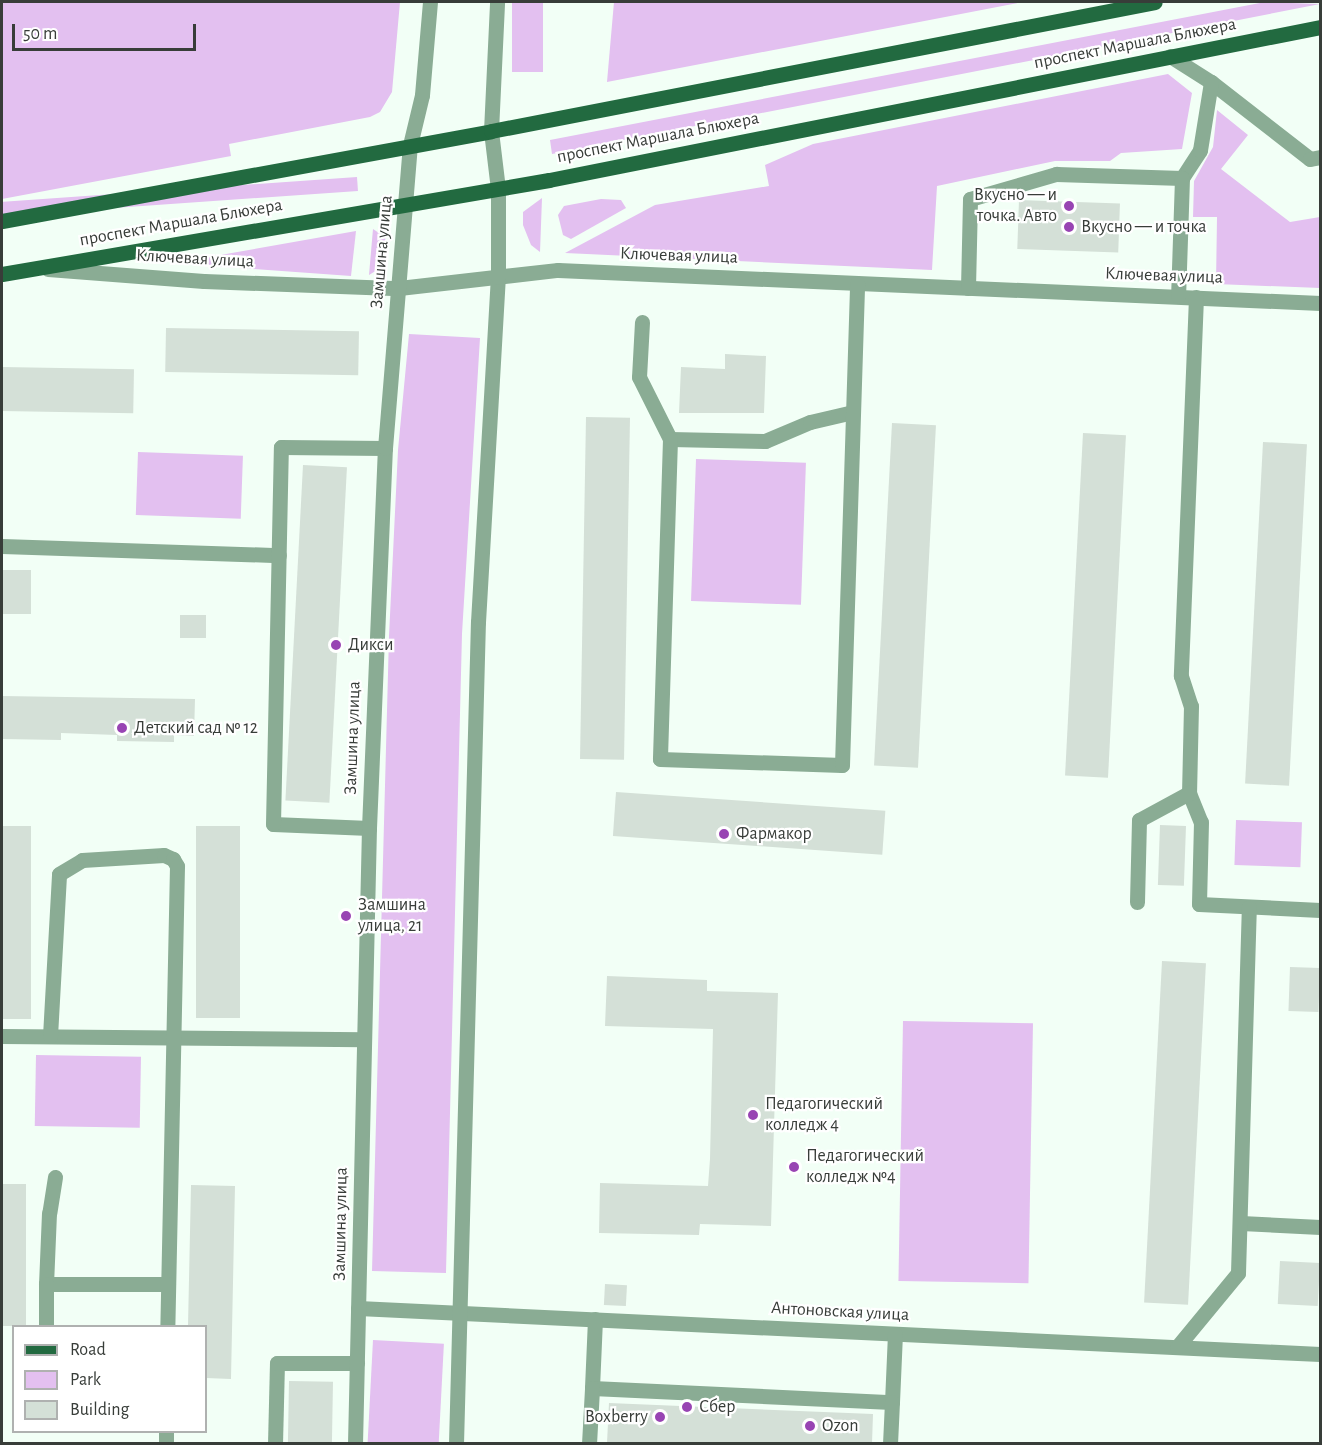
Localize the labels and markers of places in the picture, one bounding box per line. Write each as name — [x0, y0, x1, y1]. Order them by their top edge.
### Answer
place label: Вкусно — и точка. Авто — [974, 185, 1057, 228]
marker: Вкусно — и точка. Авто — [1062, 199, 1076, 213]
place label: Вкусно — и точка — [1081, 216, 1207, 238]
marker: Вкусно — и точка — [1062, 220, 1076, 234]
place label: Дикси — [348, 634, 393, 656]
marker: Дикси — [329, 638, 343, 652]
place label: Детский сад № 12 — [134, 717, 258, 739]
marker: Детский сад № 12 — [115, 721, 129, 735]
place label: Фармакор — [736, 823, 812, 845]
marker: Фармакор — [717, 827, 731, 841]
place label: Замшина улица, 21 — [358, 895, 426, 938]
marker: Замшина улица, 21 — [339, 909, 353, 923]
place label: Педагогический колледж 4 — [765, 1094, 883, 1136]
marker: Педагогический колледж 4 — [746, 1108, 760, 1122]
place label: Педагогический колледж №4 — [806, 1146, 924, 1188]
marker: Педагогический колледж №4 — [787, 1160, 801, 1174]
place label: Сбер — [699, 1396, 736, 1418]
marker: Сбер — [680, 1400, 694, 1414]
place label: Boxberry — [585, 1406, 648, 1428]
marker: Boxberry — [653, 1410, 667, 1424]
place label: Ozon — [822, 1415, 859, 1437]
marker: Ozon — [803, 1419, 817, 1433]

